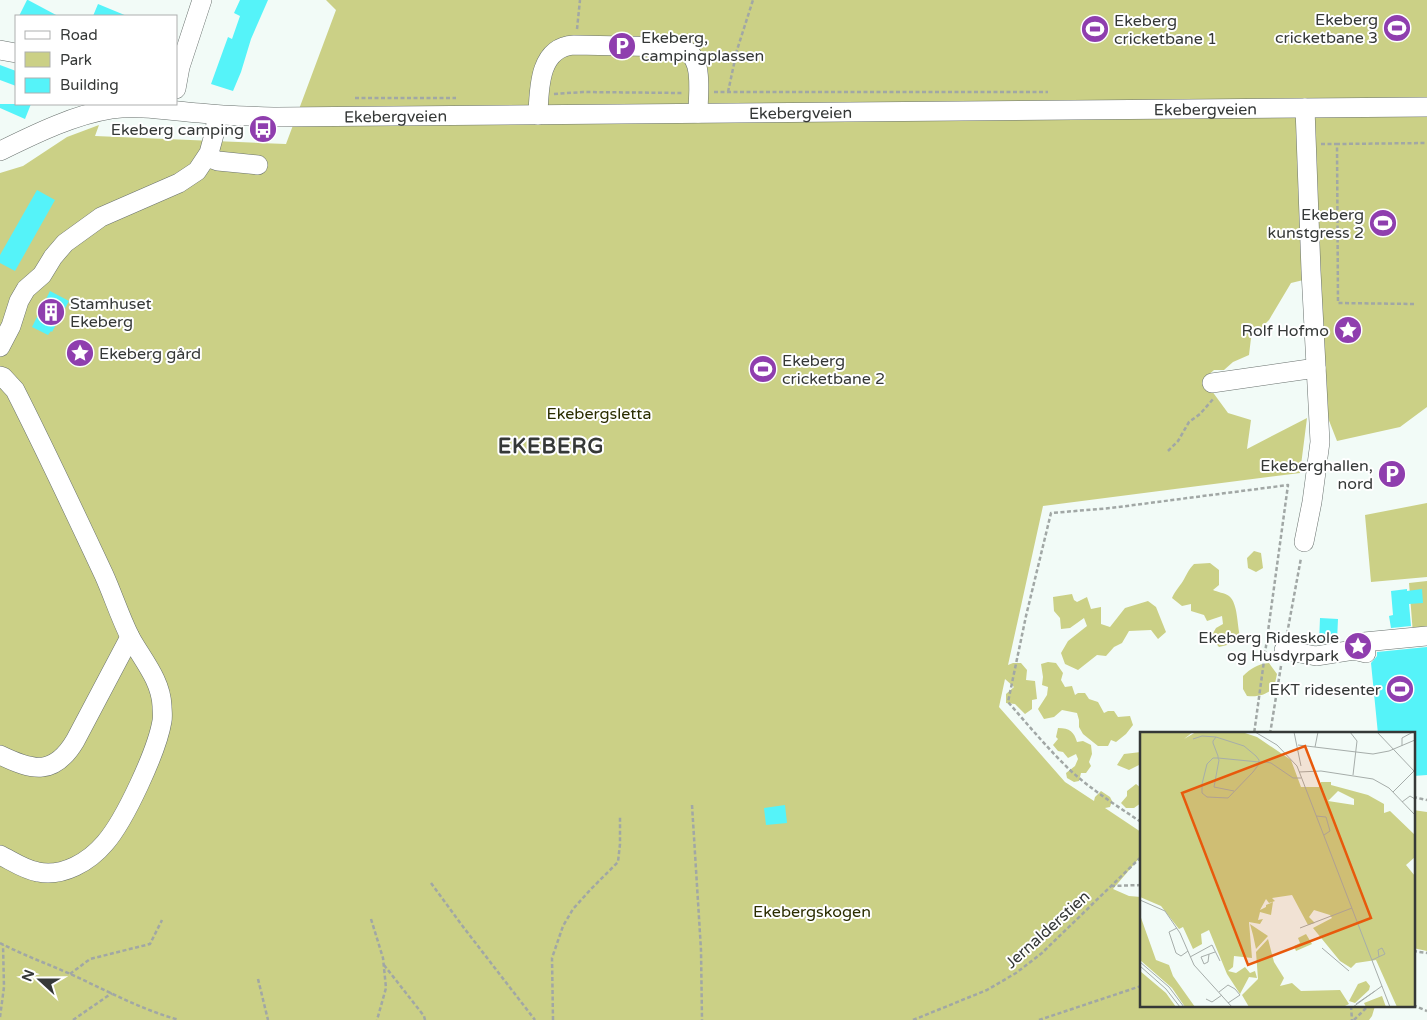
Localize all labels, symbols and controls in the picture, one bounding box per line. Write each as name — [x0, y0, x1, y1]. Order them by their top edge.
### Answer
place label: Ekeberg cricketbane 3 — [1275, 10, 1378, 48]
place label: Ekeberg cricketbane 1 — [1114, 11, 1217, 49]
sports icon: Ekeberg cricketbane 3 — [1382, 13, 1412, 43]
sports icon: Ekeberg cricketbane 1 — [1080, 14, 1110, 44]
legend — [15, 15, 178, 105]
text: Road — [60, 26, 98, 44]
place label: Ekeberg, campingplassen — [641, 28, 764, 66]
parking icon: Ekeberg, campingplassen — [607, 31, 637, 61]
text: Park — [60, 51, 92, 69]
text: Building — [60, 76, 119, 94]
street label: Ekebergveien — [1154, 99, 1257, 120]
street label: Ekebergveien — [749, 103, 852, 124]
street label: Ekebergveien — [344, 107, 447, 127]
bus stop icon: Ekeberg camping — [248, 114, 278, 144]
place label: Ekeberg camping — [111, 120, 244, 140]
place label: Ekeberg kunstgress 2 — [1268, 205, 1364, 243]
sports icon: Ekeberg kunstgress 2 — [1368, 208, 1398, 238]
place label: Stamhuset Ekeberg — [70, 294, 152, 332]
building icon: Stamhuset Ekeberg — [36, 297, 66, 327]
place icon: Rolf Hofmo — [1333, 315, 1363, 345]
place label: Rolf Hofmo — [1242, 321, 1329, 341]
place icon: Ekeberg gård — [65, 338, 95, 368]
place label: Ekeberg gård — [99, 344, 201, 364]
place label: Ekeberg cricketbane 2 — [782, 351, 885, 389]
sports icon: Ekeberg cricketbane 2 — [748, 354, 778, 384]
park label: Ekebergsletta — [547, 404, 651, 424]
district label: EKEBERG — [498, 434, 604, 459]
place label: Ekeberghallen, nord — [1260, 456, 1373, 494]
parking icon: Ekeberghallen, nord — [1377, 459, 1407, 489]
place label: Ekeberg Rideskole og Husdyrpark — [1198, 628, 1339, 666]
place icon: Ekeberg Rideskole og Husdyrpark — [1343, 631, 1373, 661]
sports icon: EKT ridesenter — [1385, 674, 1415, 704]
place label: EKT ridesenter — [1269, 680, 1382, 700]
inset map — [1140, 732, 1414, 1008]
street label: Jernalderstien — [1001, 886, 1094, 973]
park label: Ekebergskogen — [753, 902, 871, 922]
north arrow — [15, 955, 65, 1005]
text: N — [18, 967, 38, 984]

